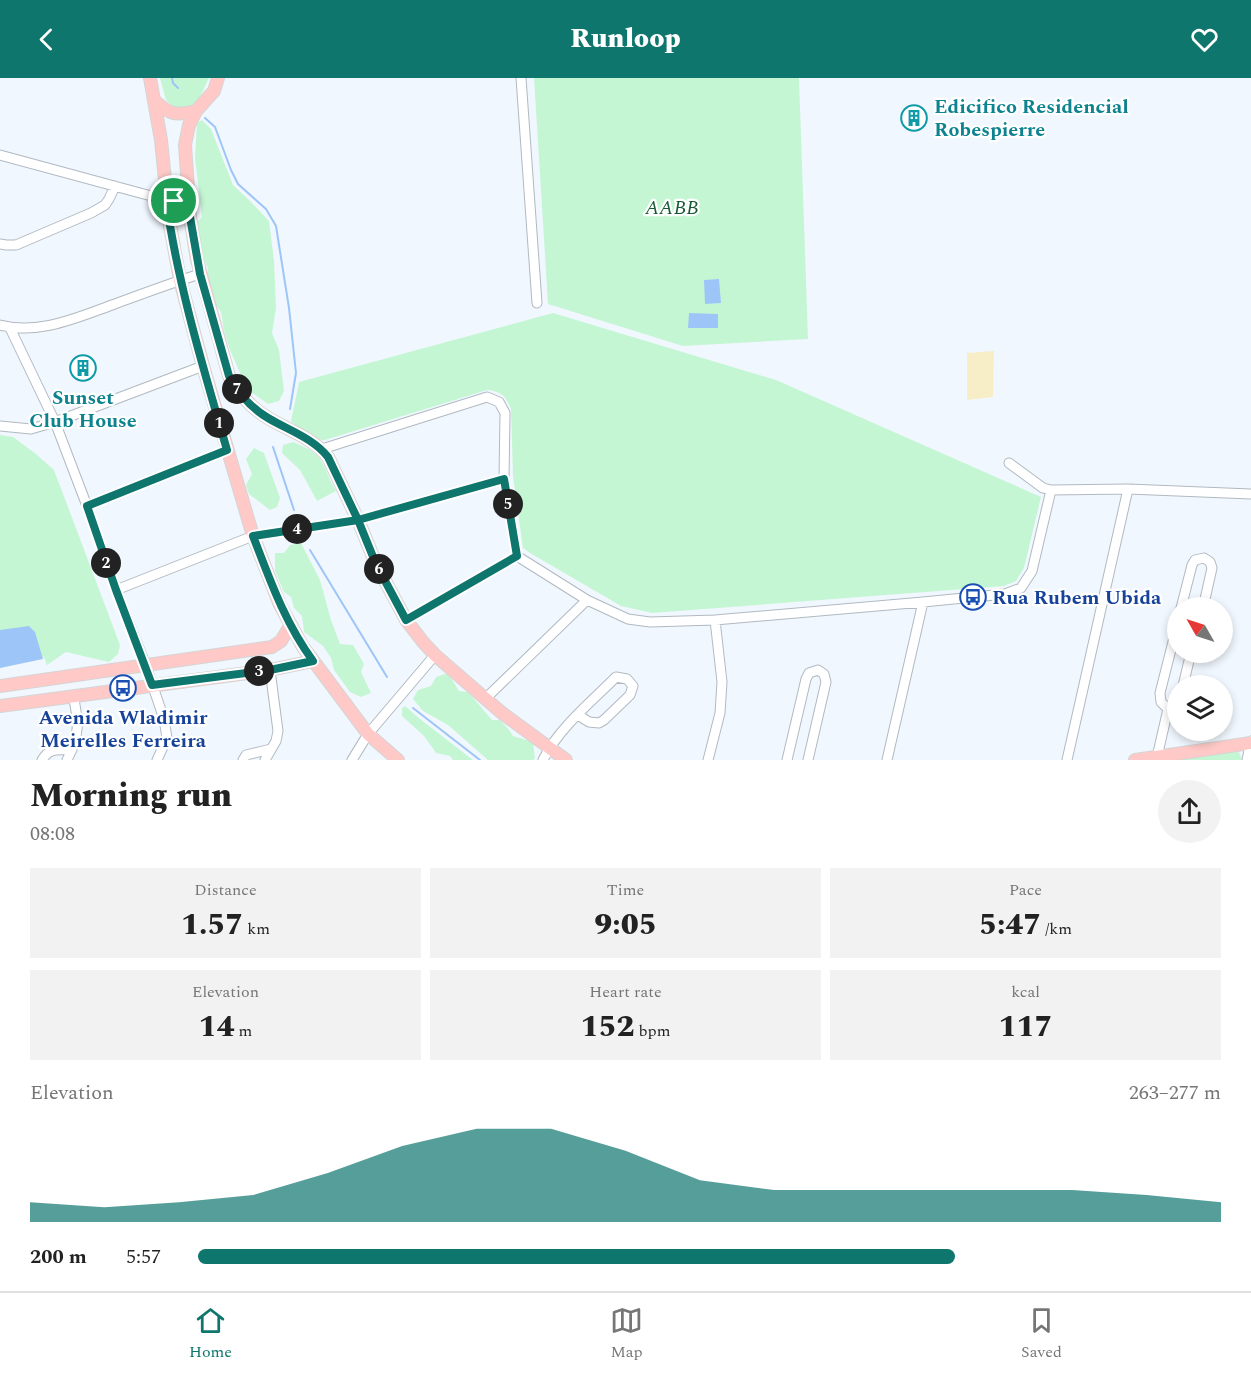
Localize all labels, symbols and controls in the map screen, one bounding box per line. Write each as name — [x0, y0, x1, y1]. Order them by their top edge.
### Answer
text: Runloop — [570, 18, 681, 60]
icon: back — [30, 23, 63, 56]
icon: heart — [1188, 23, 1221, 56]
place label: Edicifico Residencial Robespierre — [934, 92, 1129, 145]
building icon: Edicifico Residencial Robespierre — [899, 103, 929, 133]
pin — [148, 175, 199, 226]
icon: arrive — [157, 184, 190, 217]
park label: AABB — [644, 193, 699, 223]
building icon: Sunset Club House — [68, 353, 98, 383]
pin: 7 — [222, 374, 252, 404]
text: 7 — [233, 377, 241, 401]
place label: Sunset Club House — [29, 383, 137, 436]
pin: 1 — [204, 408, 234, 438]
text: 1 — [215, 411, 223, 435]
pin: 5 — [493, 489, 523, 519]
text: 5 — [504, 492, 512, 516]
pin: 4 — [282, 514, 312, 544]
text: 4 — [293, 517, 301, 541]
pin: 2 — [91, 548, 121, 578]
text: 2 — [102, 551, 110, 575]
pin: 6 — [364, 554, 394, 584]
text: 6 — [375, 557, 383, 581]
bus stop icon: Rua Rubem Ubida — [958, 582, 988, 612]
place label: Rua Rubem Ubida — [992, 583, 1162, 613]
north arrow — [1167, 597, 1233, 663]
map controls — [1167, 597, 1233, 741]
pin: 3 — [244, 656, 274, 686]
text: 3 — [255, 659, 263, 683]
bus stop icon: Avenida Wladimir Meirelles Ferreira — [108, 673, 138, 703]
button: layers — [1167, 675, 1233, 741]
place label: Avenida Wladimir Meirelles Ferreira — [38, 703, 208, 756]
text: Morning run — [30, 771, 232, 821]
button: share — [1158, 780, 1221, 843]
text: 08:08 — [30, 819, 75, 849]
text: Distance — [194, 878, 257, 902]
text: Time — [607, 878, 644, 902]
text: Pace — [1009, 878, 1042, 902]
text: 1.57 — [181, 902, 243, 948]
text: 9:05 — [594, 902, 657, 948]
text: 5:47 — [979, 902, 1041, 948]
text: km — [243, 917, 270, 941]
text: /km — [1041, 917, 1072, 941]
text: Elevation — [192, 980, 259, 1004]
text: Heart rate — [589, 980, 662, 1004]
text: kcal — [1011, 980, 1040, 1004]
text: 14 — [199, 1004, 235, 1050]
text: 152 — [581, 1004, 635, 1050]
text: 117 — [999, 1004, 1053, 1050]
text: m — [235, 1019, 252, 1043]
text: bpm — [635, 1019, 670, 1043]
text: Elevation — [30, 1078, 114, 1108]
text: 263–277 m — [1129, 1078, 1221, 1108]
text: 200 m — [30, 1242, 87, 1272]
text: 5:57 — [126, 1242, 161, 1272]
tab: Home — [189, 1304, 232, 1364]
tab: Map — [610, 1304, 643, 1364]
tab: Saved — [1021, 1304, 1062, 1364]

